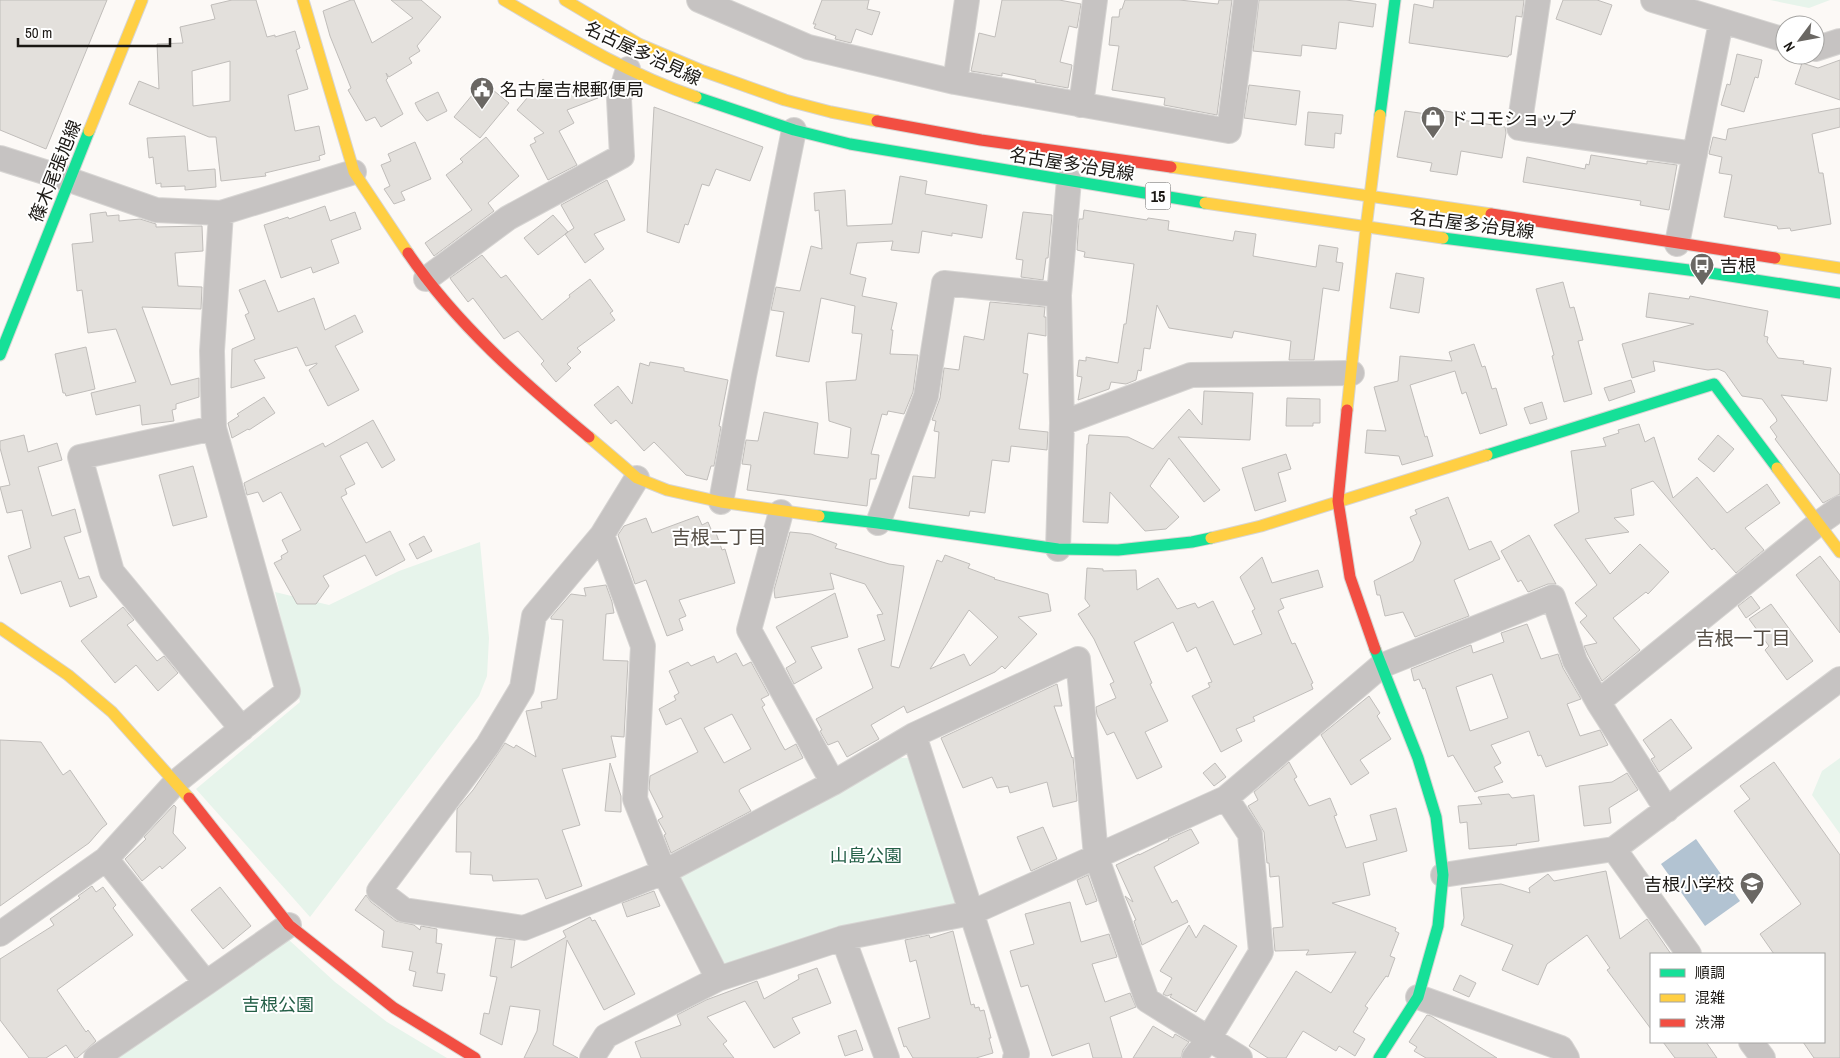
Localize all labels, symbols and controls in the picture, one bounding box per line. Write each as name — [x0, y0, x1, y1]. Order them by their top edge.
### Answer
scale bar — [18, 15, 170, 47]
street label: 名古屋多治見線 — [581, 15, 705, 91]
north arrow — [1775, 15, 1825, 65]
text: 50 m — [25, 22, 52, 43]
text: N — [1779, 39, 1799, 55]
public building icon: 名古屋吉根郵便局 — [469, 76, 495, 110]
place label: 名古屋吉根郵便局 — [500, 77, 644, 102]
shop icon: ドコモショップ — [1420, 105, 1446, 139]
place label: ドコモショップ — [1450, 106, 1576, 131]
street label: 篠木尾張旭線 — [23, 116, 87, 226]
street label: 名古屋多治見線 — [1008, 142, 1136, 186]
road number: 15 — [1146, 182, 1170, 210]
street label: 名古屋多治見線 — [1408, 204, 1536, 244]
bus stop icon: 吉根 — [1689, 252, 1715, 286]
place label: 吉根 — [1720, 253, 1756, 278]
district label: 吉根二丁目 — [671, 524, 767, 550]
district label: 吉根一丁目 — [1695, 625, 1791, 651]
park label: 山島公園 — [830, 843, 902, 868]
school or university icon: 吉根小学校 — [1739, 871, 1765, 905]
place label: 吉根小学校 — [1644, 872, 1734, 897]
legend — [1650, 953, 1825, 1043]
text: 順調 — [1695, 962, 1725, 983]
text: 混雑 — [1695, 987, 1725, 1008]
park label: 吉根公園 — [242, 992, 314, 1017]
text: 渋滞 — [1695, 1012, 1725, 1033]

